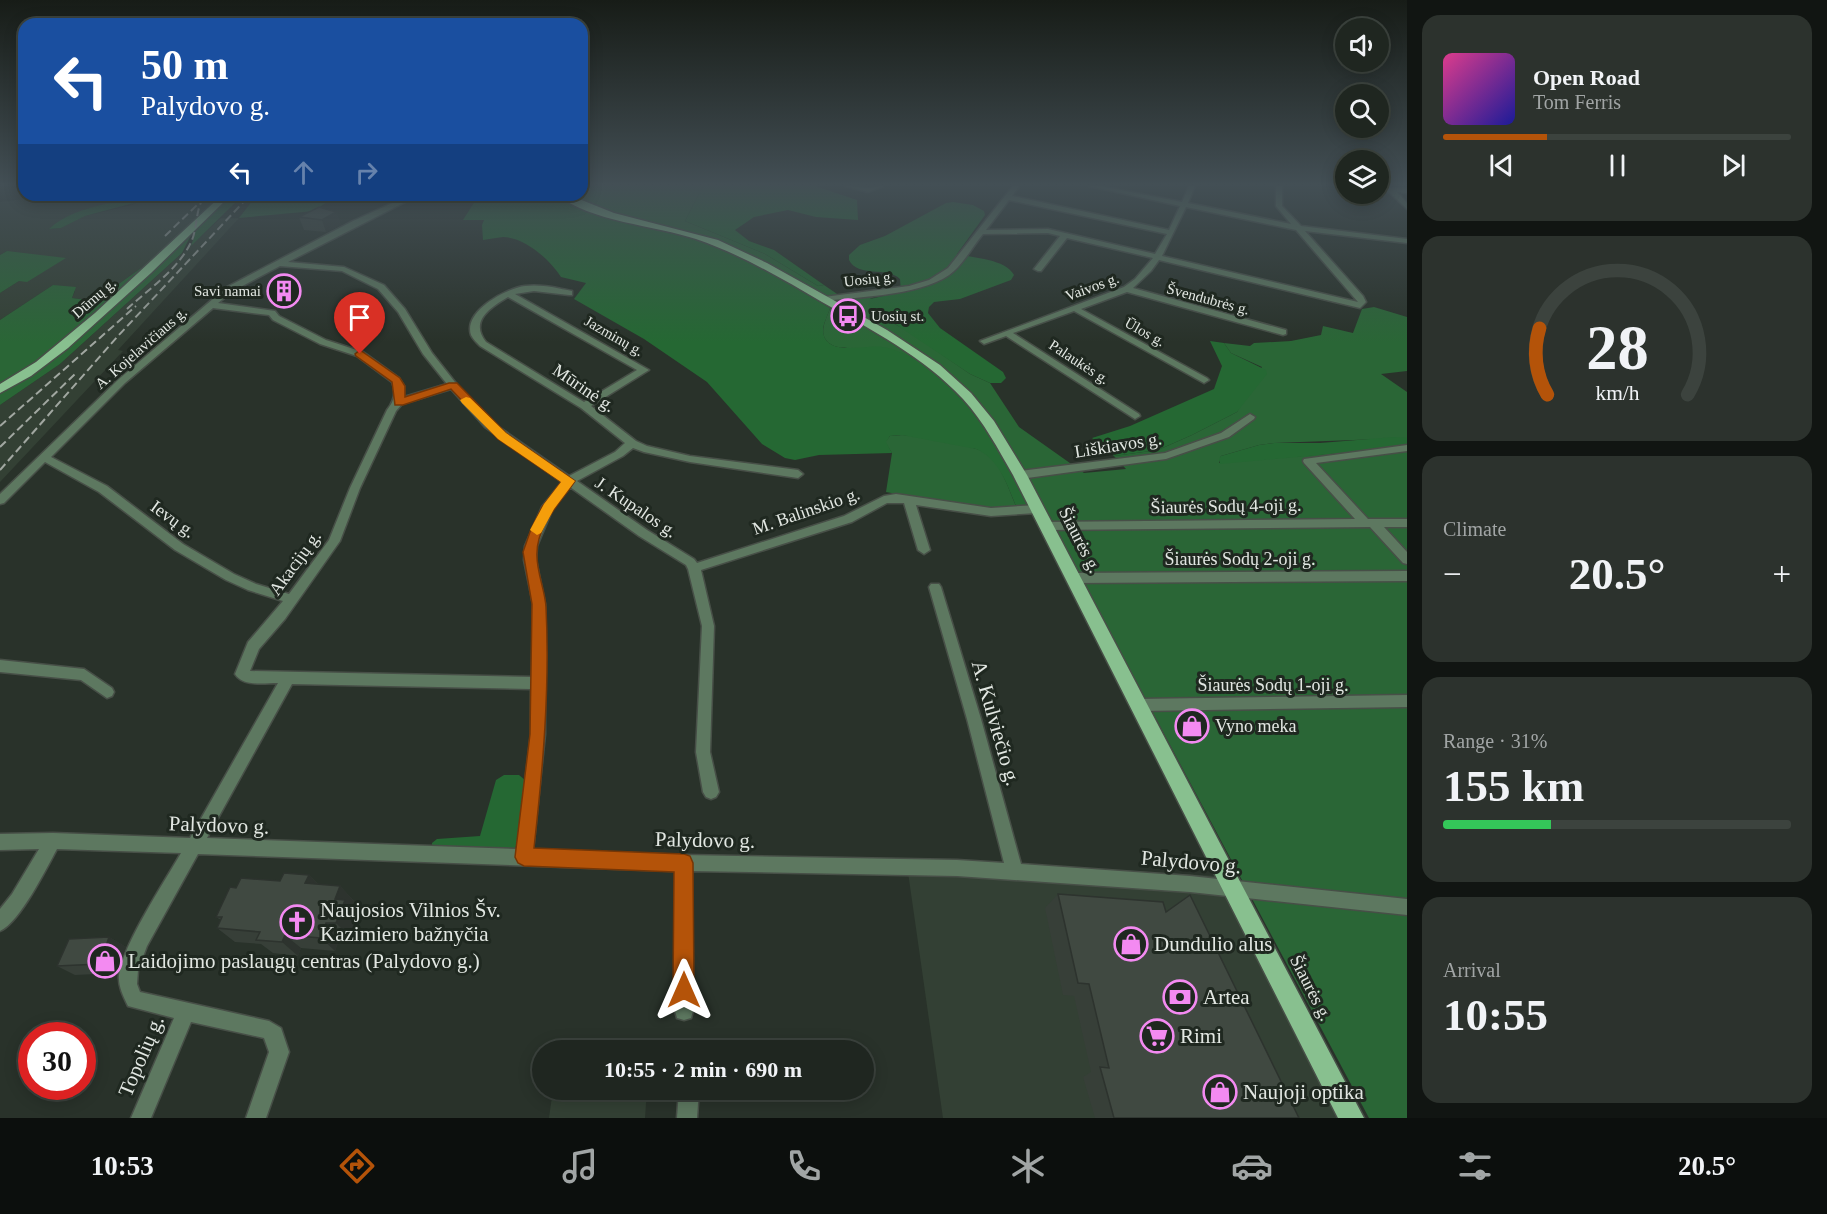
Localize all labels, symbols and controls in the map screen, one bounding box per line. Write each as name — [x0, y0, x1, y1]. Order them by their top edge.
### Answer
map controls — [1335, 18, 1389, 204]
button: sound — [1335, 18, 1389, 72]
icon: left — [42, 42, 120, 120]
text: 50 m — [141, 42, 229, 88]
text: Open Road — [1533, 65, 1640, 90]
button: search — [1335, 84, 1389, 138]
text: Palydovo g. — [141, 91, 270, 121]
text: Tom Ferris — [1533, 91, 1621, 113]
icon: previous — [1485, 149, 1518, 182]
icon: pause — [1601, 149, 1634, 182]
icon: next — [1717, 149, 1750, 182]
button: layers — [1335, 150, 1389, 204]
icon: left — [224, 156, 257, 189]
icon: ahead — [287, 156, 320, 189]
icon: right — [350, 156, 383, 189]
street label: Uosių g. — [843, 268, 895, 290]
street label: Vaivos g. — [1063, 270, 1121, 304]
building icon: Savi namai — [266, 273, 302, 309]
street label: Dūmų g. — [69, 275, 119, 321]
street label: Švendubrės g. — [1165, 280, 1251, 318]
place label: Savi namai — [194, 283, 261, 299]
pin — [334, 292, 385, 354]
bus stop icon: Uosių st. — [830, 298, 866, 334]
icon: arrive — [343, 301, 376, 334]
street label: A. Kojelavičiaus g. — [92, 304, 190, 392]
place label: Uosių st. — [871, 308, 924, 324]
street label: Jazminų g. — [582, 313, 646, 359]
street label: Ūlos g. — [1122, 314, 1168, 350]
text: 28 — [1586, 314, 1648, 383]
street label: Palaukės g. — [1046, 337, 1112, 387]
street label: Mūrinė g. — [549, 360, 619, 416]
text: km/h — [1595, 382, 1639, 406]
street label: Liškiavos g. — [1073, 428, 1163, 462]
street label: J. Kupalos g. — [591, 472, 681, 542]
street label: M. Balinskio g. — [750, 483, 862, 539]
street label: Šiaurės Sodų 4-oji g. — [1150, 494, 1302, 517]
street label: Ievų g. — [147, 496, 199, 542]
street label: Šiaurės g. — [1055, 503, 1106, 576]
text: Climate — [1443, 518, 1506, 540]
street label: Akacijų g. — [265, 527, 325, 599]
street label: Šiaurės Sodų 2-oji g. — [1165, 548, 1316, 569]
text: 20.5° — [1569, 549, 1665, 599]
text: − — [1443, 556, 1462, 592]
text: + — [1772, 556, 1791, 592]
street label: A. Kulviečio g. — [967, 657, 1025, 789]
street label: Šiaurės Sodų 1-oji g. — [1198, 674, 1349, 695]
shop icon: Vyno meka — [1174, 708, 1210, 744]
place label: Vyno meka — [1215, 716, 1296, 736]
text: Range · 31% — [1443, 730, 1547, 752]
text: 155 km — [1443, 761, 1584, 811]
street label: Palydovo g. — [168, 811, 270, 839]
street label: Palydovo g. — [655, 827, 755, 853]
street label: Palydovo g. — [1140, 846, 1242, 878]
place label: Naujosios Vilnios Šv. Kazimiero bažnyčia — [320, 898, 501, 946]
church icon: Naujosios Vilnios Šv. Kazimiero bažnyčia — [279, 904, 315, 940]
shop icon: Dundulio alus — [1113, 926, 1149, 962]
place label: Dundulio alus — [1154, 932, 1272, 956]
shop icon: Laidojimo paslaugų centras (Palydovo g.) — [87, 943, 123, 979]
place label: Laidojimo paslaugų centras (Palydovo g.) — [128, 949, 480, 973]
street label: Šiaurės g. — [1286, 951, 1337, 1024]
position arrow — [652, 958, 716, 1022]
text: Arrival — [1443, 959, 1501, 981]
bank icon: Artea — [1162, 979, 1198, 1015]
place label: Artea — [1203, 985, 1250, 1009]
text: 10:55 — [1443, 990, 1548, 1040]
street label: Topolių g. — [113, 1012, 169, 1100]
supermarket icon: Rimi — [1139, 1018, 1175, 1054]
speed limit sign: 30 — [18, 1022, 96, 1100]
place label: Rimi — [1180, 1024, 1222, 1048]
text: 10:55 · 2 min · 690 m — [604, 1057, 802, 1082]
shop icon: Naujoji optika — [1202, 1074, 1238, 1110]
place label: Naujoji optika — [1243, 1080, 1364, 1104]
icon: directions — [336, 1145, 378, 1187]
icon: music — [559, 1145, 601, 1187]
icon: phone — [783, 1145, 825, 1187]
icon: climate — [1007, 1145, 1049, 1187]
icon: car — [1231, 1145, 1273, 1187]
icon: filters — [1454, 1145, 1496, 1187]
text: 10:53 — [91, 1151, 154, 1181]
text: 20.5° — [1678, 1151, 1736, 1181]

